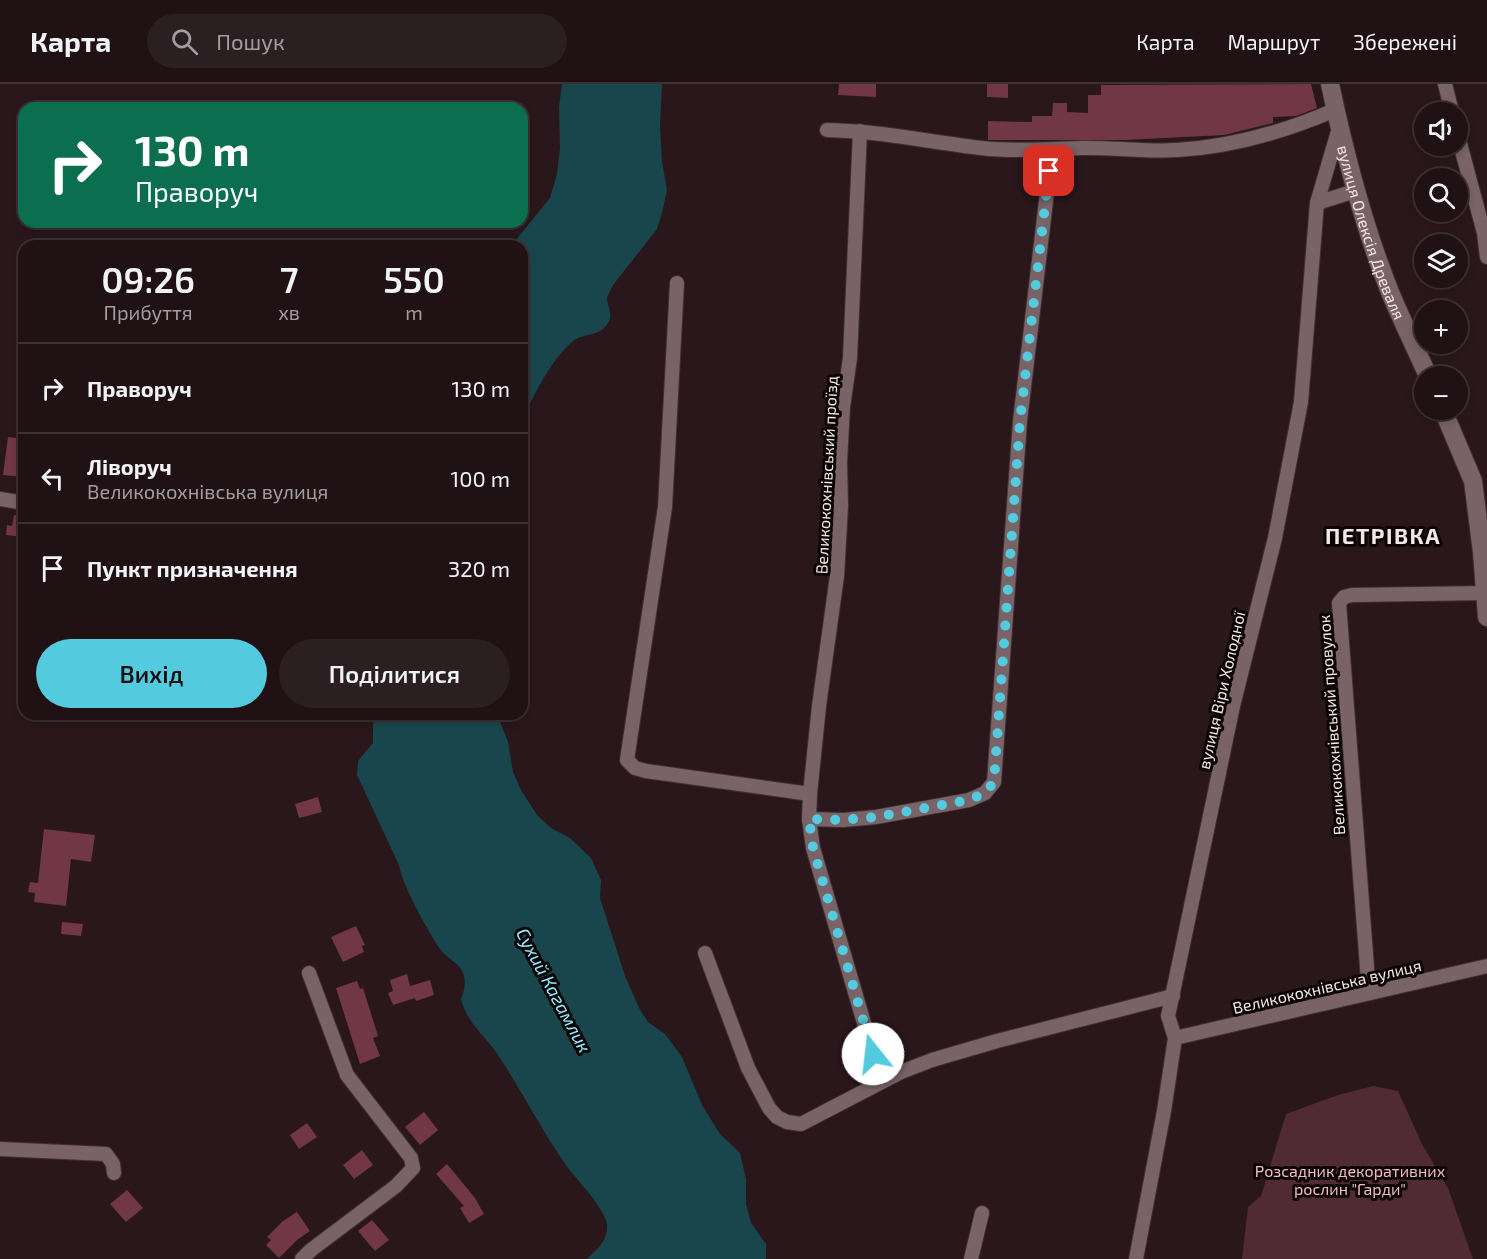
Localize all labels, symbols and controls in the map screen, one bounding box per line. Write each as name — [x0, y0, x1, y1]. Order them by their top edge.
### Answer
search box — [147, 14, 567, 68]
text: Карта — [30, 24, 111, 58]
icon: search — [168, 25, 201, 58]
text: Пошук — [216, 28, 285, 54]
text: Карта — [1136, 29, 1195, 54]
text: Маршрут — [1228, 29, 1320, 54]
text: Збережені — [1353, 29, 1457, 54]
map controls — [1414, 102, 1468, 420]
button: sound — [1414, 102, 1468, 156]
text: 130 m — [135, 124, 250, 174]
icon: right — [36, 126, 114, 204]
street label: вулиця Олексія Древаля — [1335, 143, 1410, 322]
pin — [1023, 145, 1074, 196]
icon: arrive — [1032, 154, 1065, 187]
button: search — [1414, 168, 1468, 222]
text: Праворуч — [135, 175, 258, 207]
button: layers — [1414, 234, 1468, 288]
text: 09:26 — [101, 257, 195, 300]
text: 7 — [280, 257, 298, 300]
text: 550 — [383, 257, 445, 300]
text: Прибуття — [104, 300, 193, 324]
text: хв — [278, 300, 300, 324]
text: m — [405, 300, 423, 324]
button: + — [1414, 300, 1468, 354]
button: − — [1414, 366, 1468, 420]
icon: right — [36, 372, 69, 405]
text: Праворуч — [87, 375, 192, 401]
text: 130 m — [452, 375, 510, 401]
street label: Великокохнівський проїзд — [811, 375, 841, 575]
text: Ліворуч — [87, 453, 172, 479]
icon: left — [36, 462, 69, 495]
text: 100 m — [451, 465, 510, 491]
text: Великокохнівська вулиця — [87, 479, 328, 503]
district label: ПЕТРІВКА — [1325, 522, 1441, 548]
icon: arrive — [36, 552, 69, 585]
text: Пункт призначення — [87, 555, 298, 581]
text: 320 m — [448, 555, 510, 581]
street label: вулиця Віри Холодної — [1194, 608, 1250, 771]
street label: Великокохнівський провулок — [1314, 614, 1349, 836]
button: Вихід — [36, 639, 267, 708]
button: Поділитися — [279, 639, 510, 708]
water label: Сухий Кагамлик — [512, 924, 596, 1056]
street label: Великокохнівська вулиця — [1231, 955, 1423, 1018]
position arrow — [841, 1022, 905, 1086]
park label: Розсадник декоративних рослин "Гарди" — [1255, 1161, 1446, 1198]

